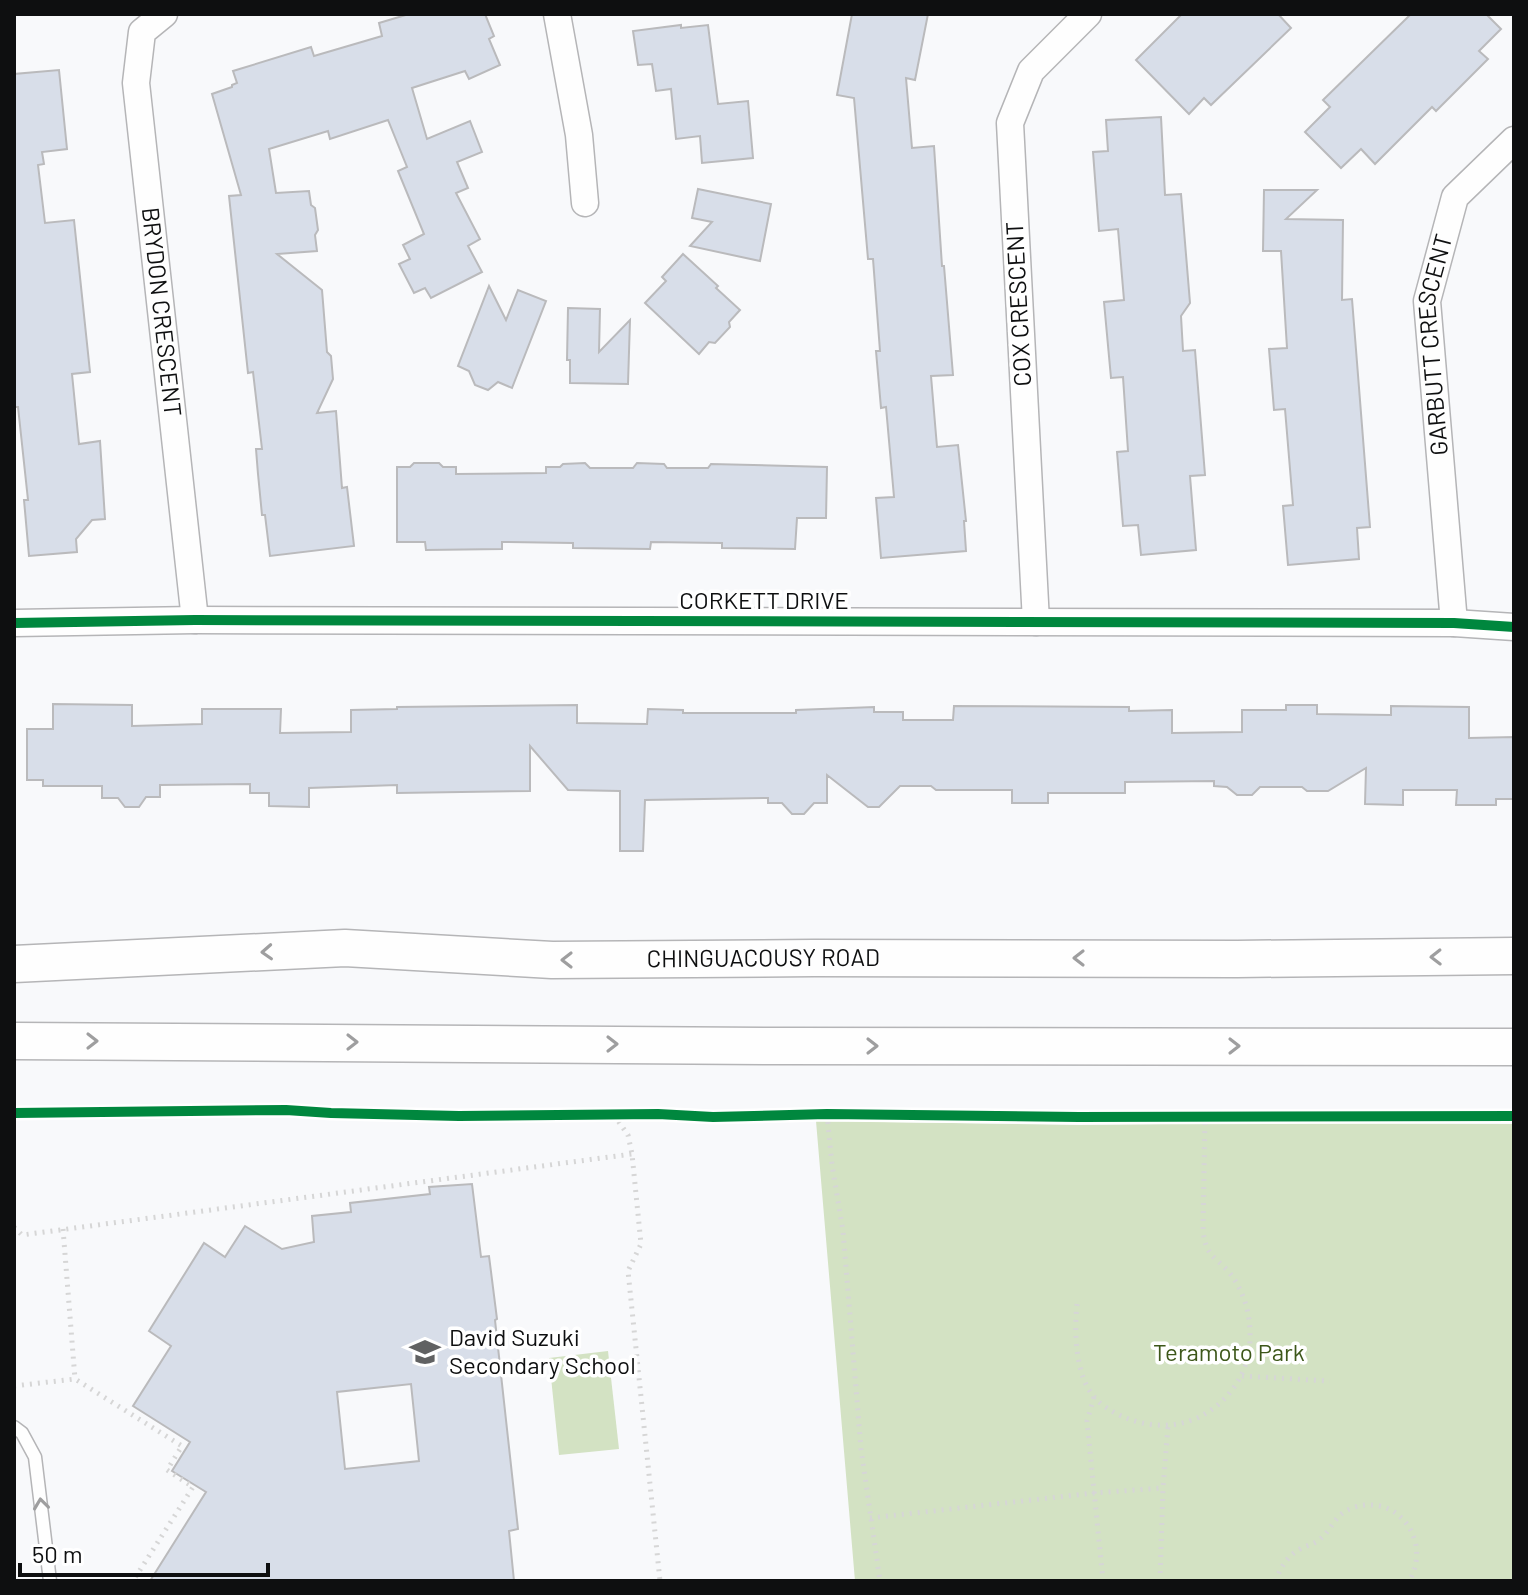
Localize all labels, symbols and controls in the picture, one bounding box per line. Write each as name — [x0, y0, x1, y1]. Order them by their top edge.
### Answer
street label: BRYDON CRESCENT — [137, 206, 189, 418]
street label: COX CRESCENT — [999, 221, 1036, 387]
street label: GARBUTT CRESCENT — [1410, 231, 1457, 457]
street label: CORKETT DRIVE — [679, 585, 849, 614]
street label: CHINGUACOUSY ROAD — [646, 942, 880, 972]
one-way arrow — [260, 943, 273, 960]
one-way arrow — [1429, 948, 1442, 965]
one-way arrow — [1072, 949, 1085, 967]
one-way arrow — [560, 951, 573, 968]
one-way arrow — [86, 1032, 99, 1050]
one-way arrow — [346, 1033, 359, 1051]
one-way arrow — [606, 1035, 619, 1053]
one-way arrow — [866, 1037, 879, 1055]
one-way arrow — [1228, 1037, 1241, 1055]
place label: David Suzuki Secondary School — [449, 1322, 636, 1379]
school or university icon: David Suzuki Secondary School — [408, 1335, 442, 1369]
park label: Teramoto Park — [1153, 1337, 1305, 1366]
one-way arrow — [32, 1497, 49, 1510]
scale bar — [20, 1527, 268, 1577]
text: 50 m — [32, 1539, 83, 1568]

